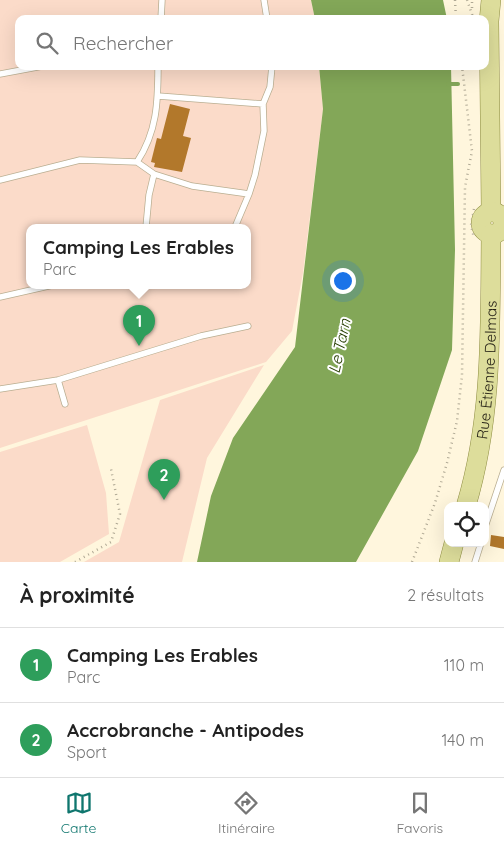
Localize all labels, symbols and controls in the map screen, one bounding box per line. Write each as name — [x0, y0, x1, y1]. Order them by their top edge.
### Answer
search box — [15, 15, 489, 70]
icon: search — [33, 29, 61, 57]
text: Rechercher — [73, 31, 173, 55]
popup — [26, 224, 251, 289]
text: Camping Les Erables — [43, 235, 234, 259]
text: Parc — [43, 259, 76, 279]
your location — [330, 268, 356, 294]
street label: Rue Étienne Delmas — [472, 301, 500, 441]
pin: 1 — [123, 305, 155, 346]
water label: Le Tarn — [323, 316, 355, 375]
pin: 2 — [148, 459, 180, 500]
map controls — [444, 502, 489, 547]
button: locate — [444, 502, 489, 547]
text: À proximité — [20, 582, 135, 608]
text: 2 résultats — [407, 585, 484, 605]
text: Camping Les Erables — [67, 643, 258, 667]
text: 1 — [33, 655, 39, 675]
text: 110 m — [444, 655, 484, 675]
text: Parc — [67, 667, 100, 687]
text: Accrobranche - Antipodes — [67, 718, 304, 742]
text: 2 — [31, 730, 41, 750]
text: 140 m — [441, 730, 484, 750]
text: Sport — [67, 742, 107, 762]
tab: Carte — [61, 789, 96, 837]
tab: Itinéraire — [218, 789, 275, 837]
tab: Favoris — [396, 789, 443, 837]

